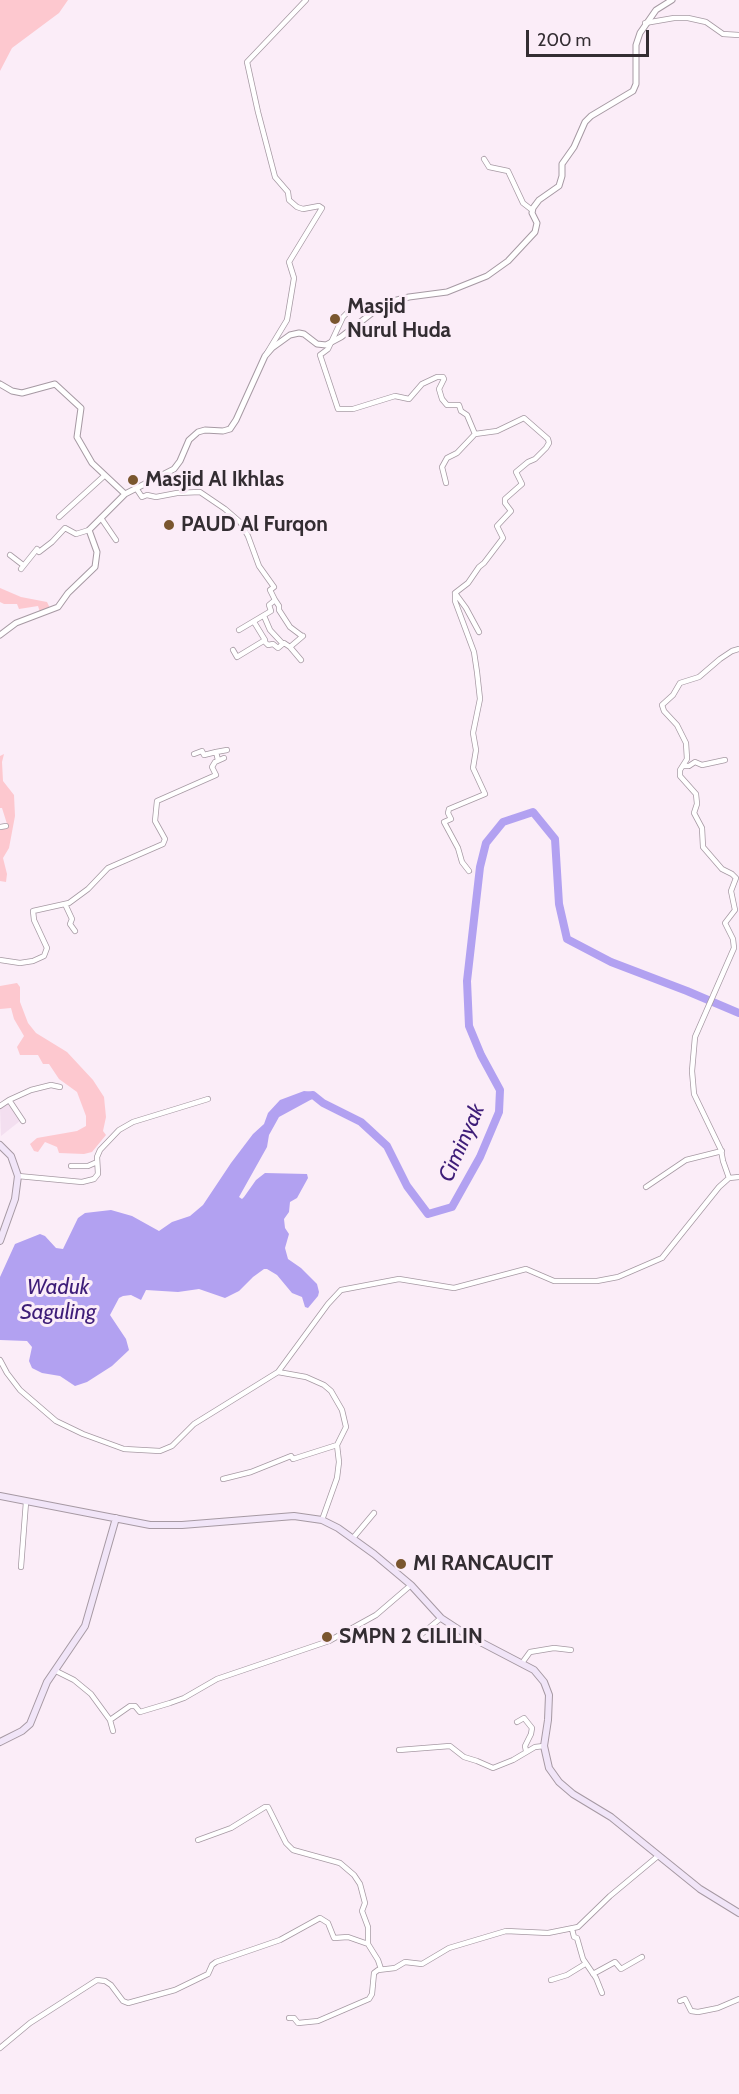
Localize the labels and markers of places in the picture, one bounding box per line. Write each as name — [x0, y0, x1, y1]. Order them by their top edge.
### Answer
place label: Masjid Nurul Huda — [347, 294, 451, 344]
marker: Masjid Nurul Huda — [328, 312, 342, 326]
place label: Masjid Al Ikhlas — [145, 467, 284, 493]
marker: Masjid Al Ikhlas — [126, 473, 140, 487]
place label: PAUD Al Furqon — [181, 512, 328, 538]
marker: PAUD Al Furqon — [162, 518, 176, 532]
place label: MI RANCAUCIT — [413, 1551, 553, 1577]
marker: MI RANCAUCIT — [394, 1557, 408, 1571]
place label: SMPN 2 CILILIN — [339, 1624, 483, 1650]
marker: SMPN 2 CILILIN — [320, 1630, 334, 1644]

